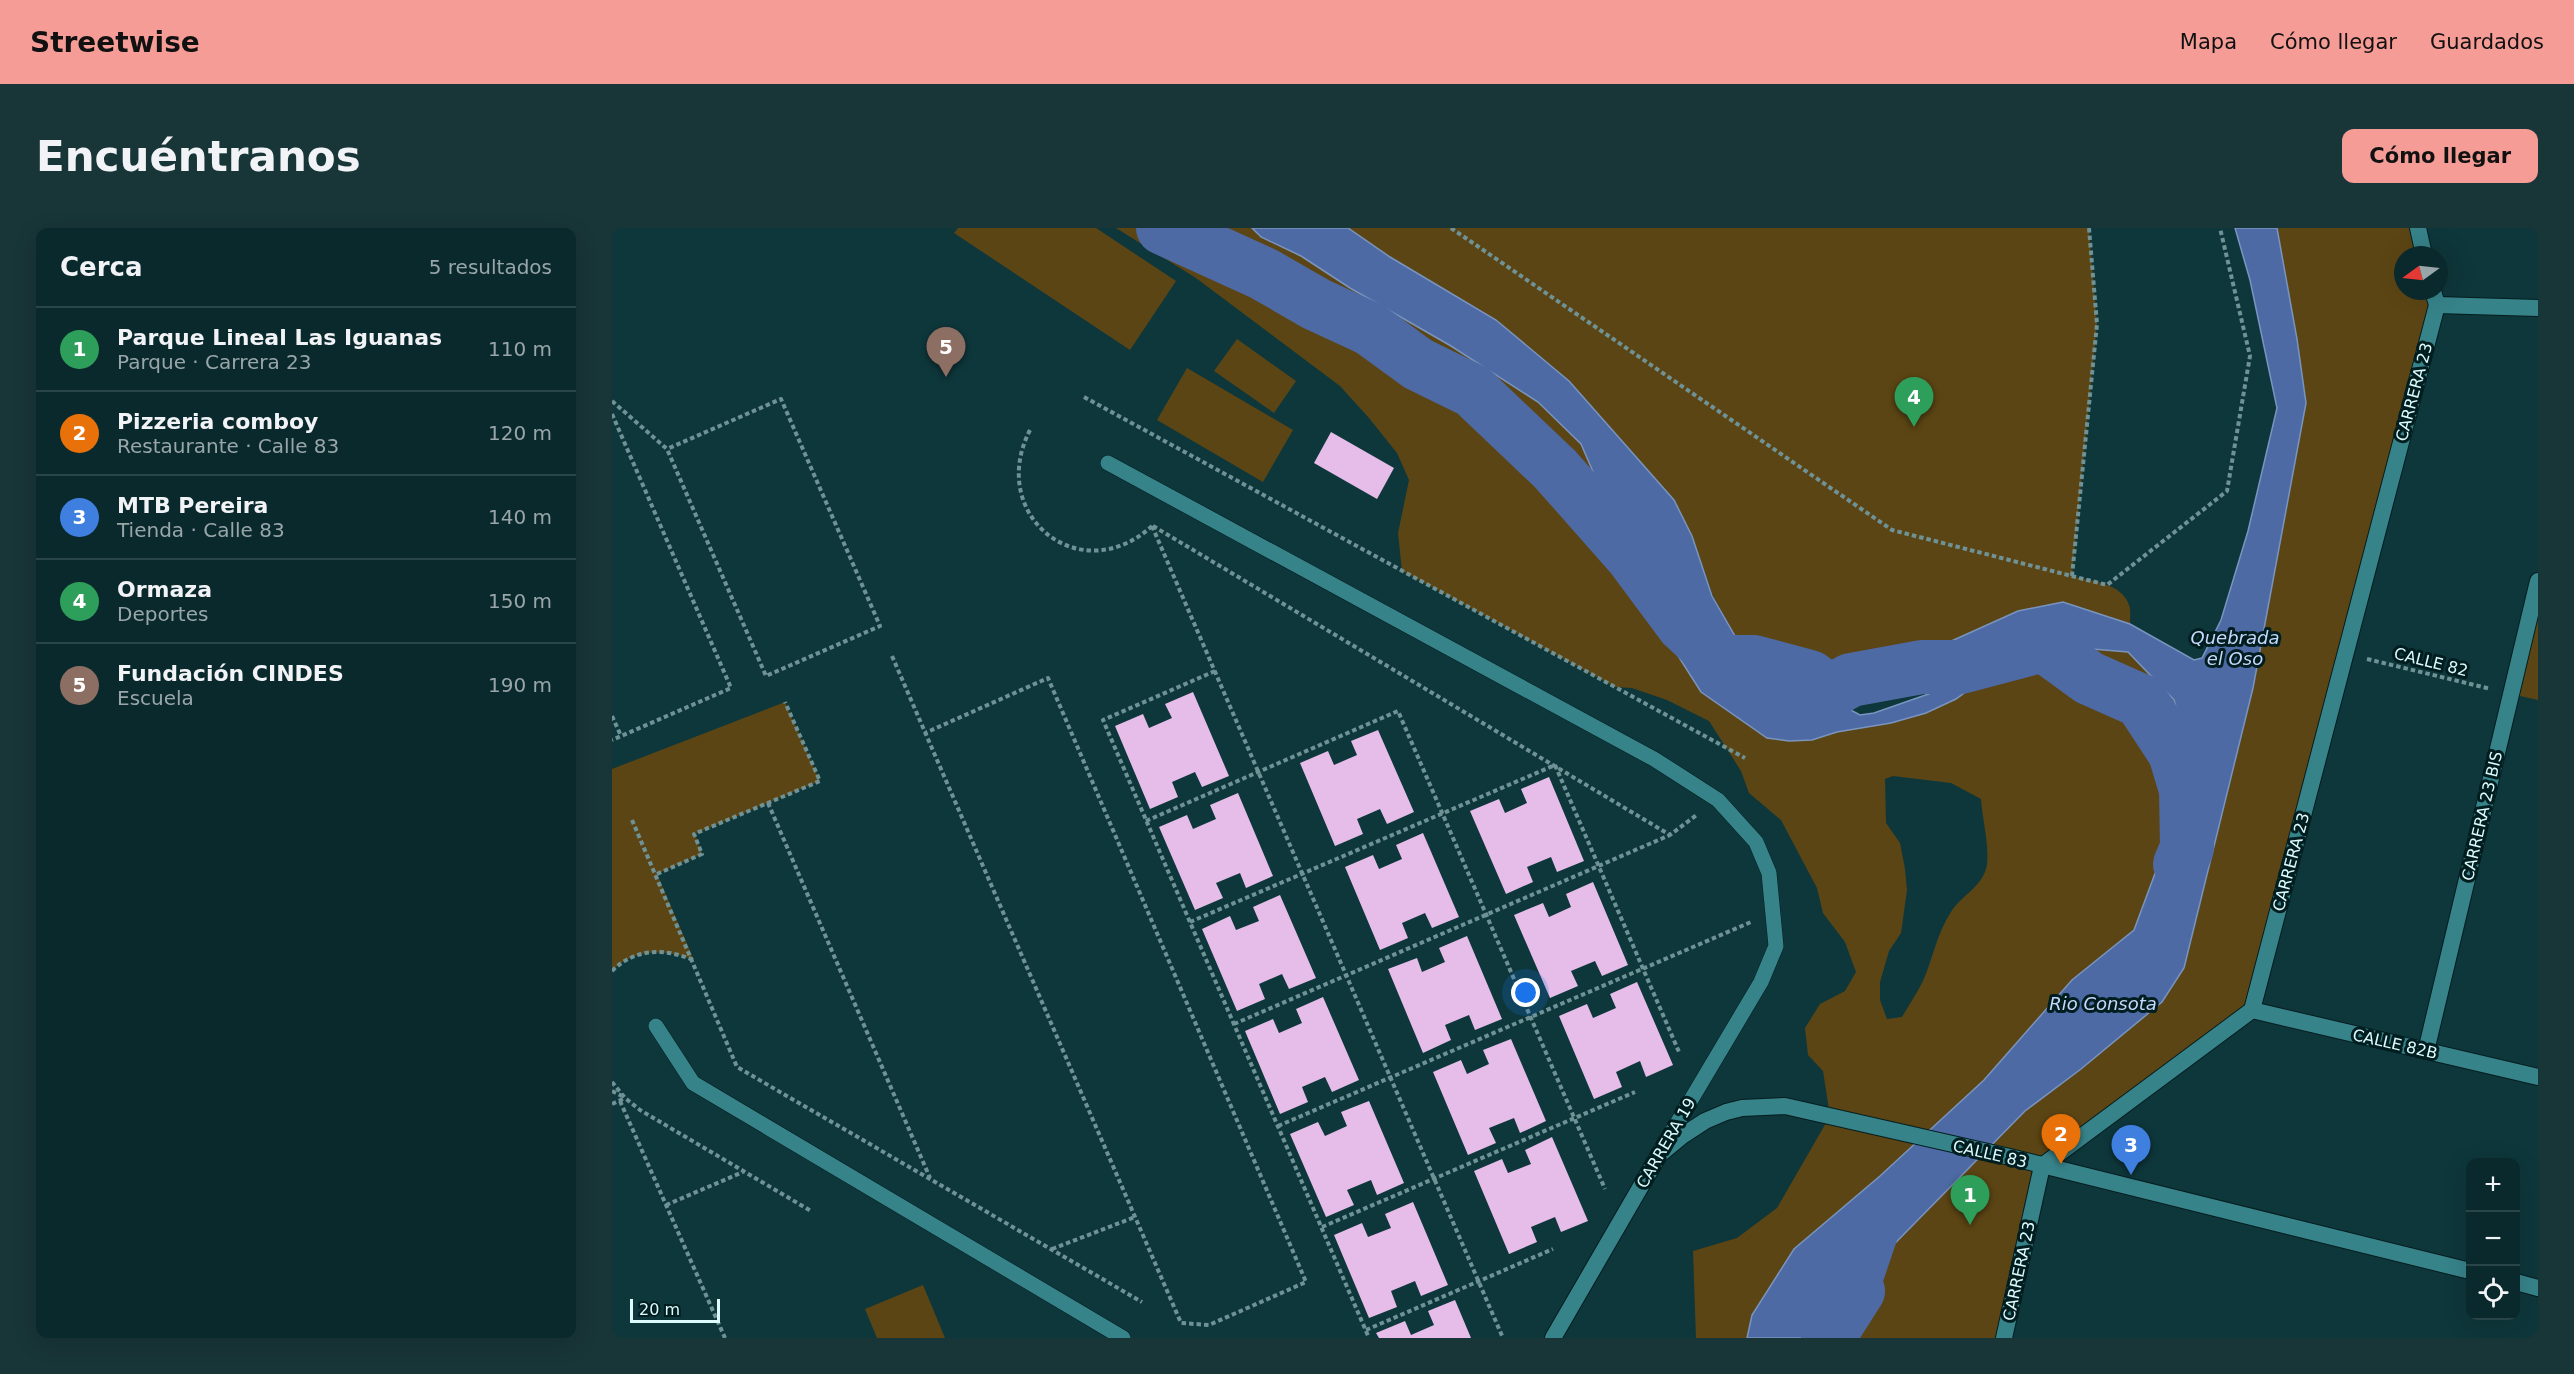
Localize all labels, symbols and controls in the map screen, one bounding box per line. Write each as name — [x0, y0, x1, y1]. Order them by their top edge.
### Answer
text: Streetwise — [30, 26, 200, 59]
text: Mapa — [2180, 30, 2237, 54]
text: Cómo llegar — [2270, 30, 2397, 54]
text: Guardados — [2430, 30, 2544, 54]
button: Cómo llegar — [2342, 129, 2538, 183]
text: Encuéntranos — [36, 132, 361, 181]
north arrow — [2394, 246, 2448, 300]
text: Cerca — [60, 252, 143, 282]
text: 5 resultados — [429, 255, 552, 279]
text: Parque Lineal Las Iguanas — [117, 325, 442, 350]
pin: 5 — [926, 328, 966, 377]
text: 1 — [73, 337, 86, 361]
text: 110 m — [488, 337, 552, 361]
street label: CARRERA 23 — [2392, 341, 2436, 443]
text: Parque · Carrera 23 — [117, 350, 312, 374]
pin: 4 — [1894, 378, 1934, 427]
text: Pizzeria comboy — [117, 409, 318, 434]
text: 2 — [73, 421, 86, 445]
text: 120 m — [488, 421, 552, 445]
text: Restaurante · Calle 83 — [117, 434, 339, 458]
text: MTB Pereira — [117, 493, 268, 518]
text: 3 — [73, 505, 86, 529]
text: 140 m — [488, 505, 552, 529]
text: Tienda · Calle 83 — [117, 518, 285, 542]
text: Ormaza — [117, 577, 212, 602]
text: 4 — [73, 589, 86, 613]
text: 150 m — [488, 589, 552, 613]
text: Deportes — [117, 602, 208, 626]
water label: Quebrada el Oso — [2191, 627, 2279, 669]
street label: CALLE 82 — [2392, 644, 2470, 680]
text: Fundación CINDES — [117, 661, 344, 686]
text: 5 — [73, 673, 86, 697]
text: 190 m — [488, 673, 552, 697]
text: Escuela — [117, 686, 194, 710]
street label: CARRERA 23 BIS — [2458, 749, 2506, 883]
street label: CARRERA 23 — [2269, 811, 2313, 913]
your location — [1511, 978, 1540, 1007]
water label: Rio Consota — [2049, 993, 2157, 1014]
street label: CALLE 82B — [2351, 1025, 2439, 1063]
street label: CARRERA 19 — [1632, 1094, 1700, 1192]
pin: 2 — [2042, 1114, 2080, 1164]
pin: 3 — [2112, 1126, 2150, 1175]
street label: CALLE 83 — [1951, 1136, 2029, 1172]
map controls — [2466, 1158, 2520, 1320]
button: + — [2466, 1158, 2520, 1212]
pin: 1 — [1950, 1176, 1990, 1225]
button: − — [2466, 1212, 2520, 1266]
street label: CARRERA 23 — [1999, 1219, 2039, 1323]
button: locate — [2466, 1266, 2520, 1320]
scale bar — [630, 1296, 720, 1324]
text: 20 m — [639, 1300, 680, 1319]

